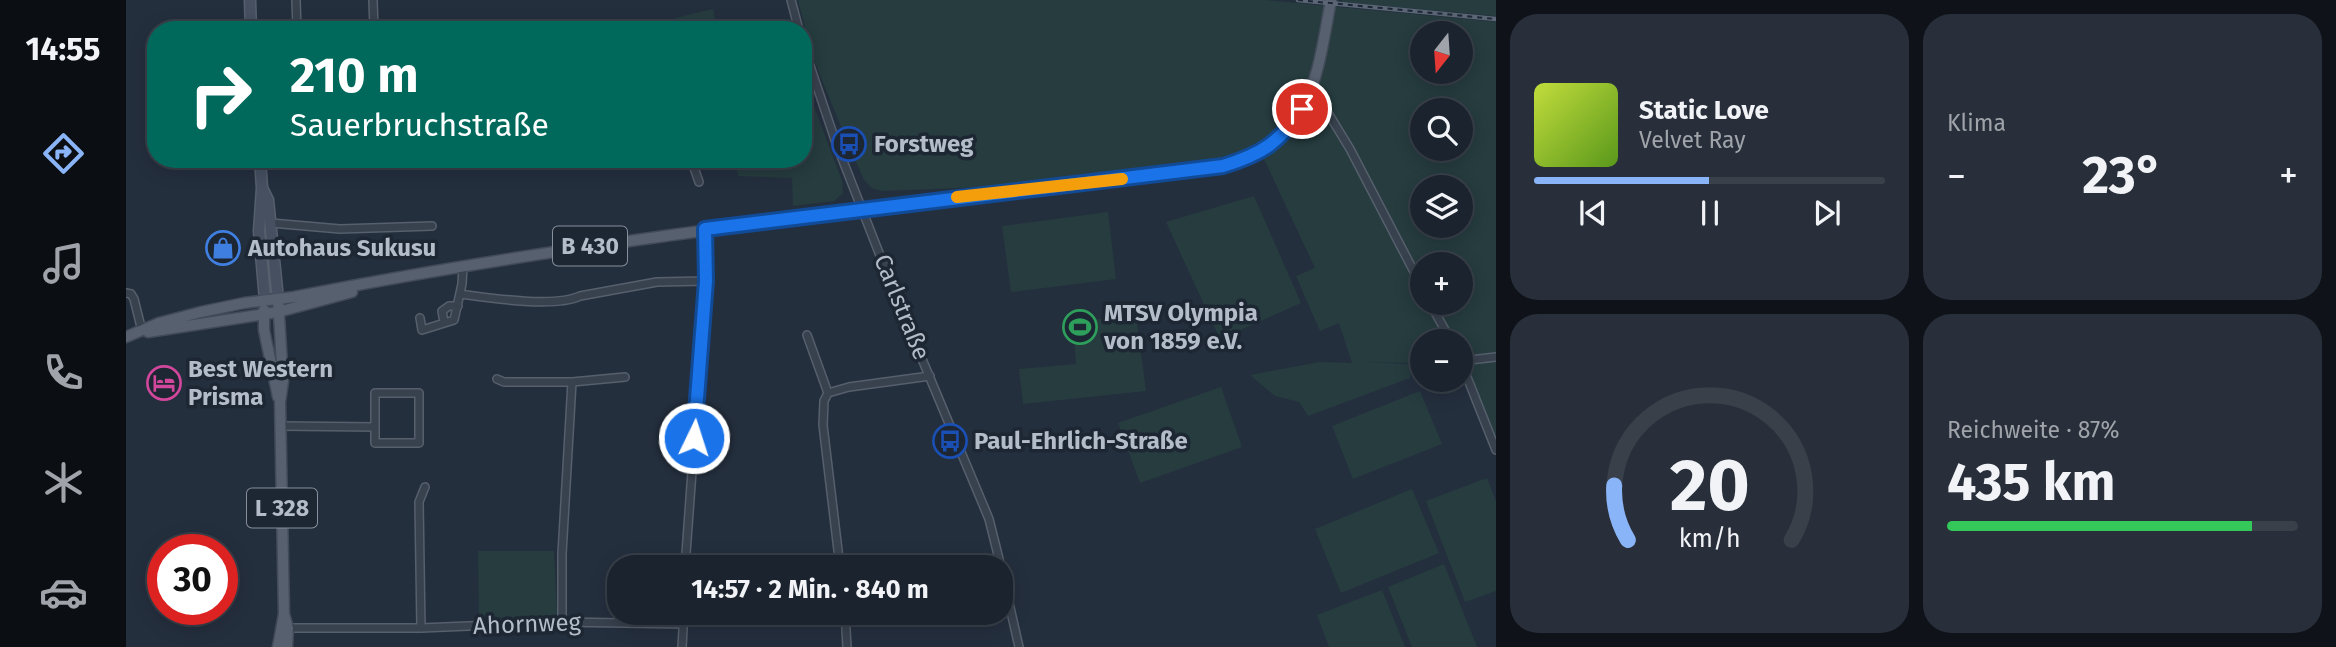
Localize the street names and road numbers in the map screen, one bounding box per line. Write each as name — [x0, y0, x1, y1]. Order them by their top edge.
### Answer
road number: B 430 — [553, 227, 627, 266]
street label: Carlstraße — [868, 250, 936, 364]
road number: L 328 — [247, 488, 317, 528]
street label: Ahornweg — [473, 608, 582, 640]

